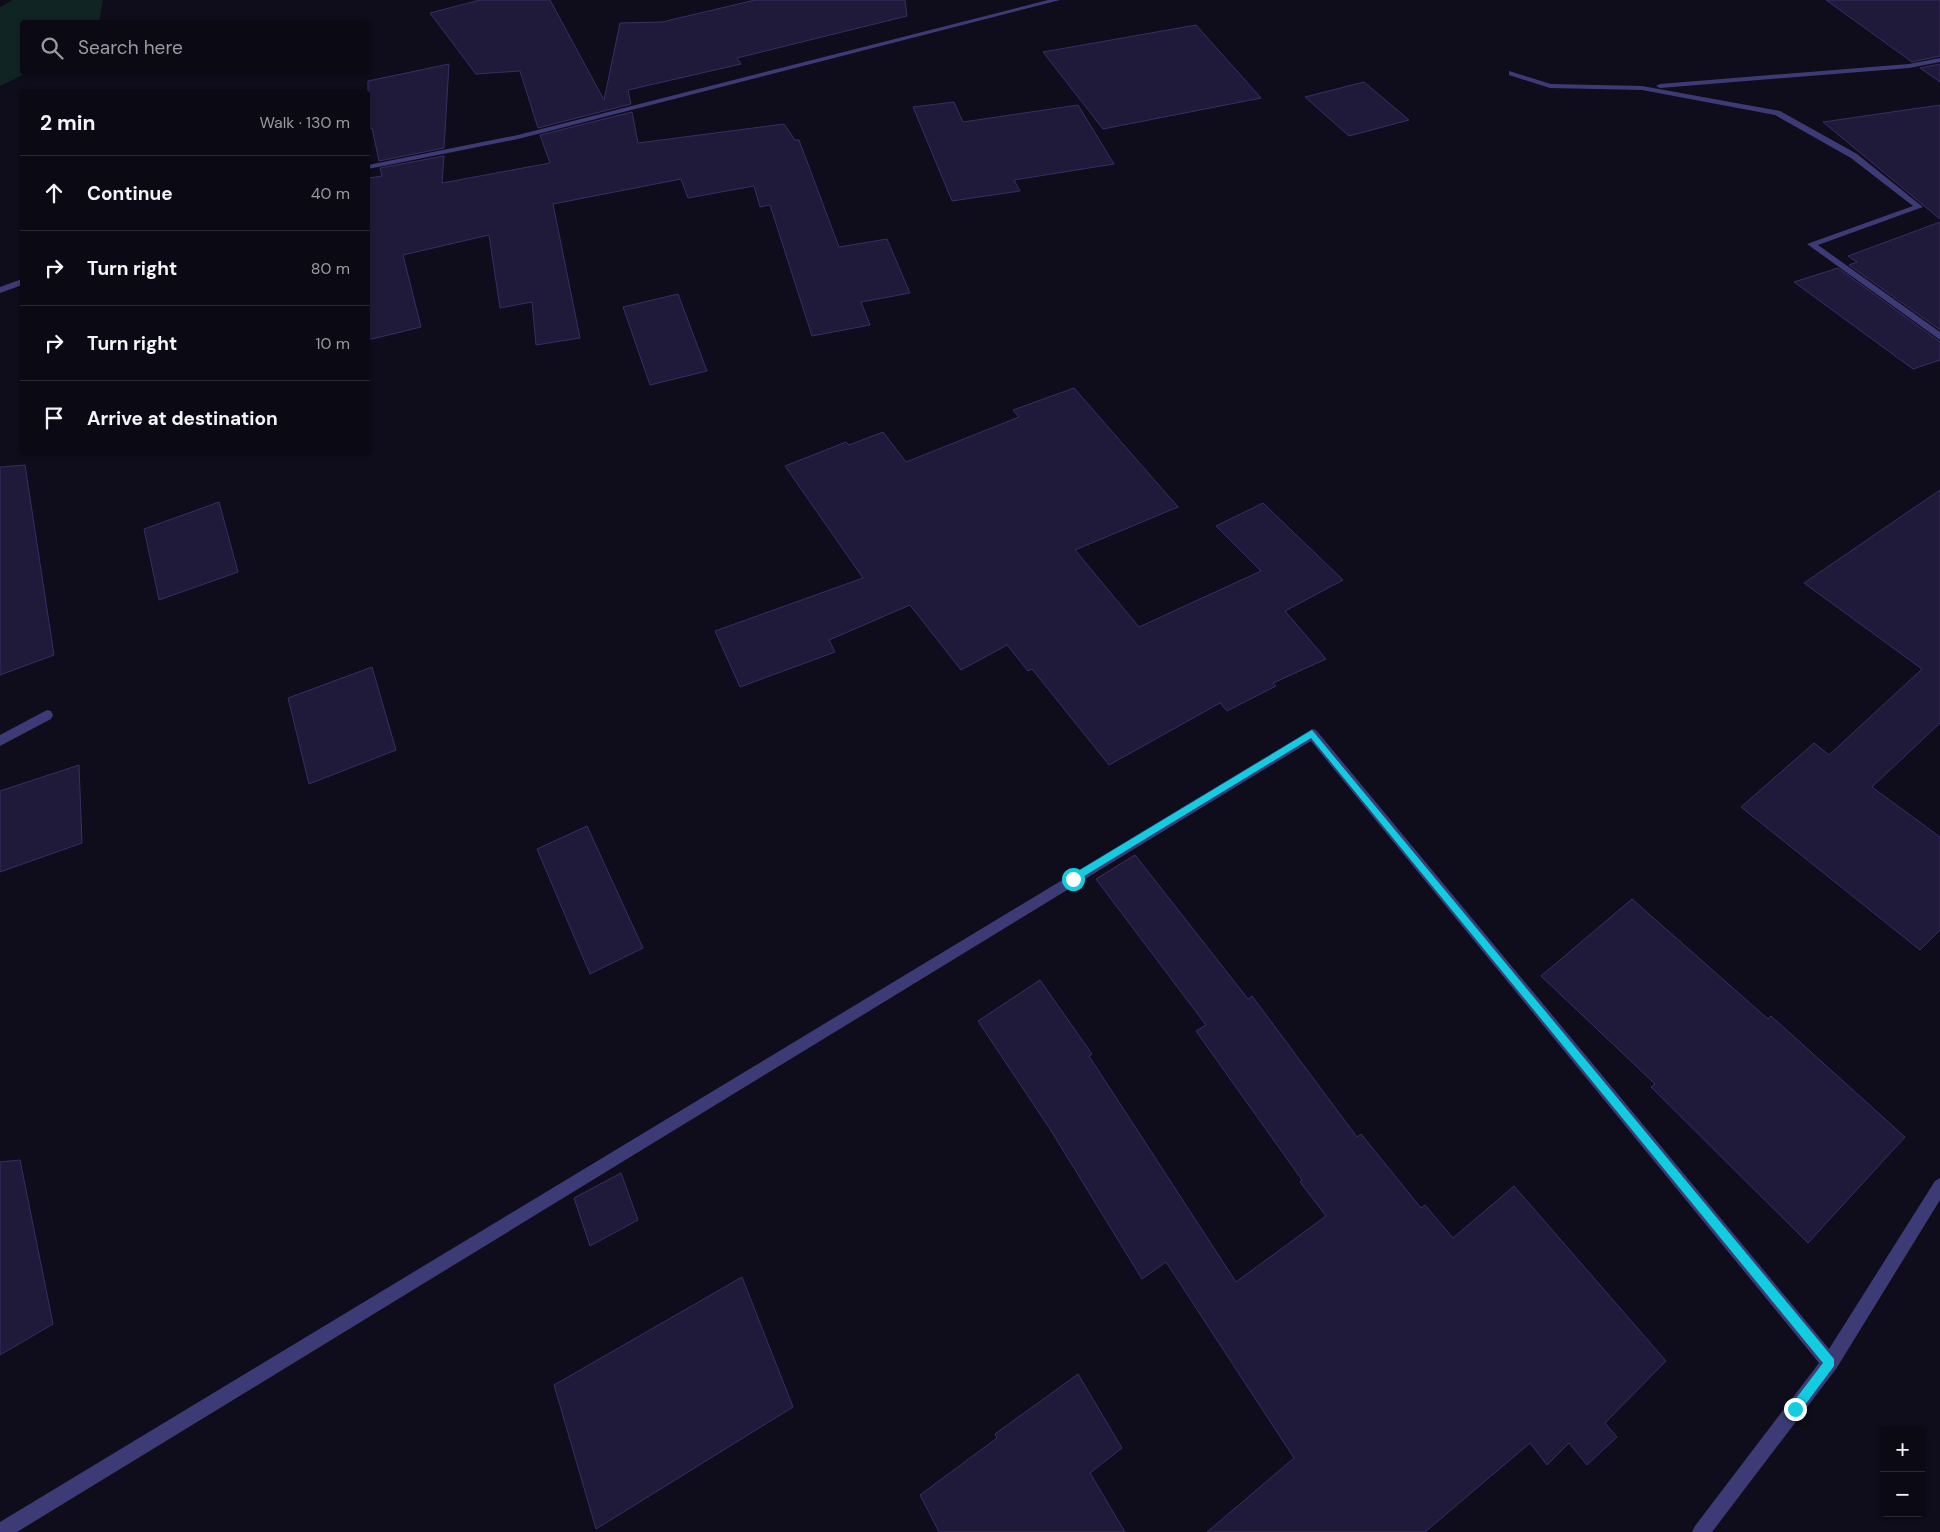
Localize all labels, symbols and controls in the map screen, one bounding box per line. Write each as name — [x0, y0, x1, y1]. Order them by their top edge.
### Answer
search box — [20, 20, 370, 75]
icon: search — [38, 34, 66, 62]
text: Search here — [78, 35, 183, 60]
text: 2 min — [40, 109, 96, 137]
text: Walk · 130 m — [259, 112, 350, 133]
icon: ahead — [40, 179, 68, 207]
text: Continue — [87, 181, 173, 206]
text: 40 m — [311, 183, 350, 204]
icon: right — [40, 254, 68, 282]
text: Turn right — [87, 256, 177, 281]
text: 80 m — [311, 258, 350, 279]
icon: right — [40, 329, 68, 357]
text: Turn right — [87, 331, 177, 356]
text: 10 m — [316, 333, 350, 354]
icon: arrive — [40, 404, 68, 432]
text: Arrive at destination — [87, 406, 278, 431]
route start — [1062, 868, 1085, 891]
route end — [1784, 1398, 1807, 1421]
map controls — [1880, 1427, 1925, 1517]
button: + — [1880, 1427, 1925, 1472]
button: − — [1880, 1472, 1925, 1517]

